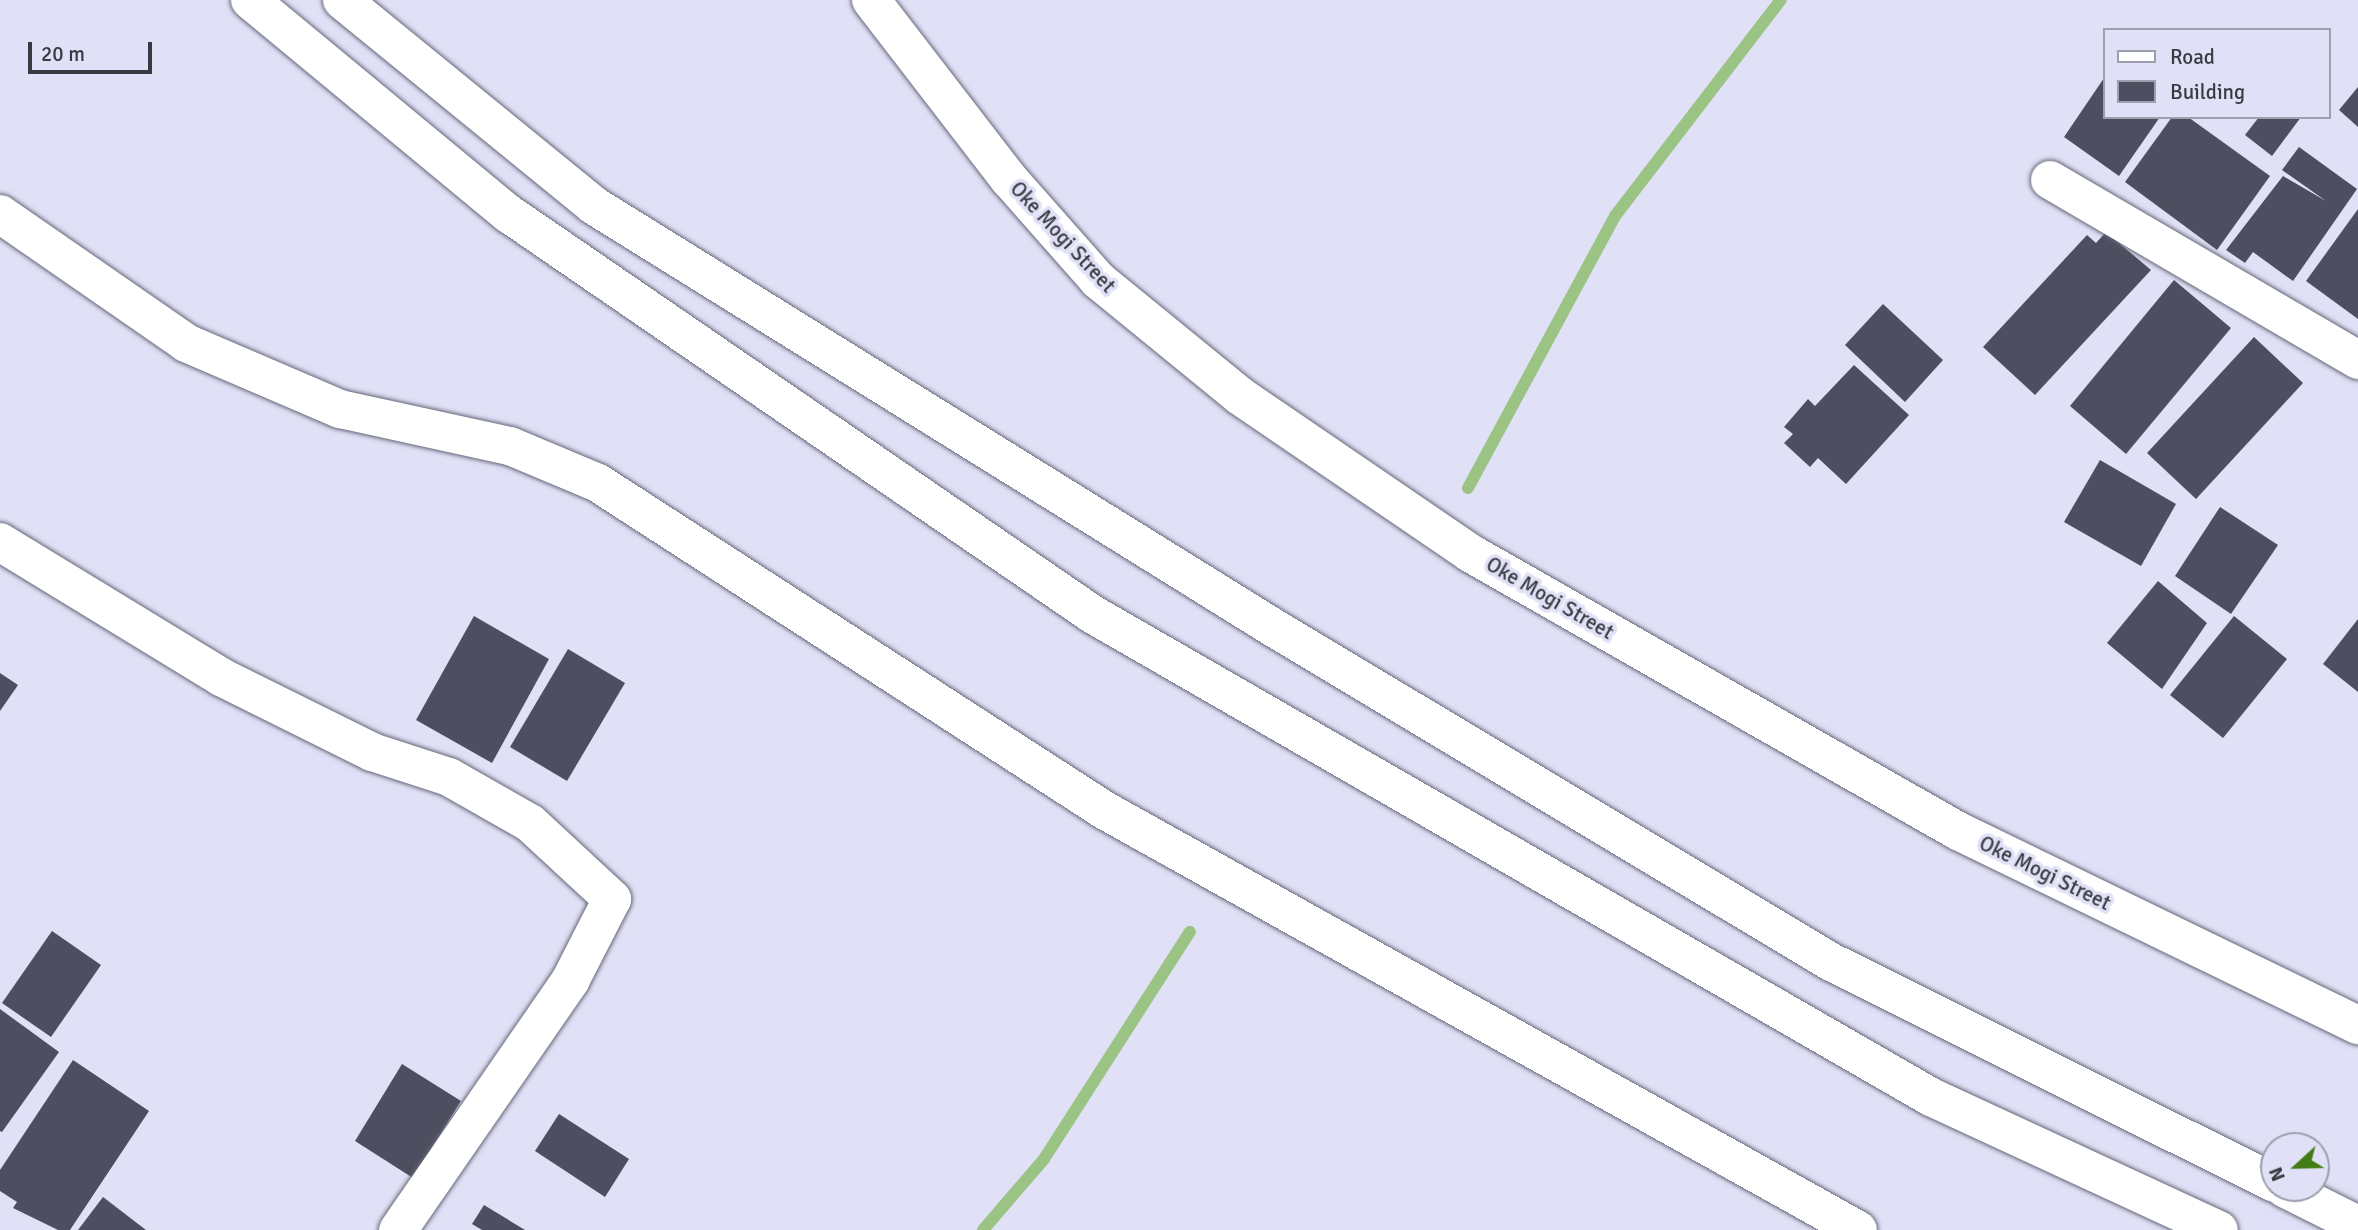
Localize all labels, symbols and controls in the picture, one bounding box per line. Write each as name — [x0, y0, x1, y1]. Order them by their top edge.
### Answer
scale bar — [32, 28, 156, 72]
legend — [2102, 28, 2330, 119]
text: 20 m — [41, 41, 85, 67]
text: Road — [2170, 44, 2215, 70]
text: Building — [2170, 79, 2245, 105]
street label: Oke Mogi Street — [1005, 176, 1121, 298]
street label: Oke Mogi Street — [1482, 551, 1618, 645]
street label: Oke Mogi Street — [1975, 830, 2115, 916]
north arrow — [2260, 1132, 2330, 1202]
text: N — [2264, 1163, 2291, 1185]

